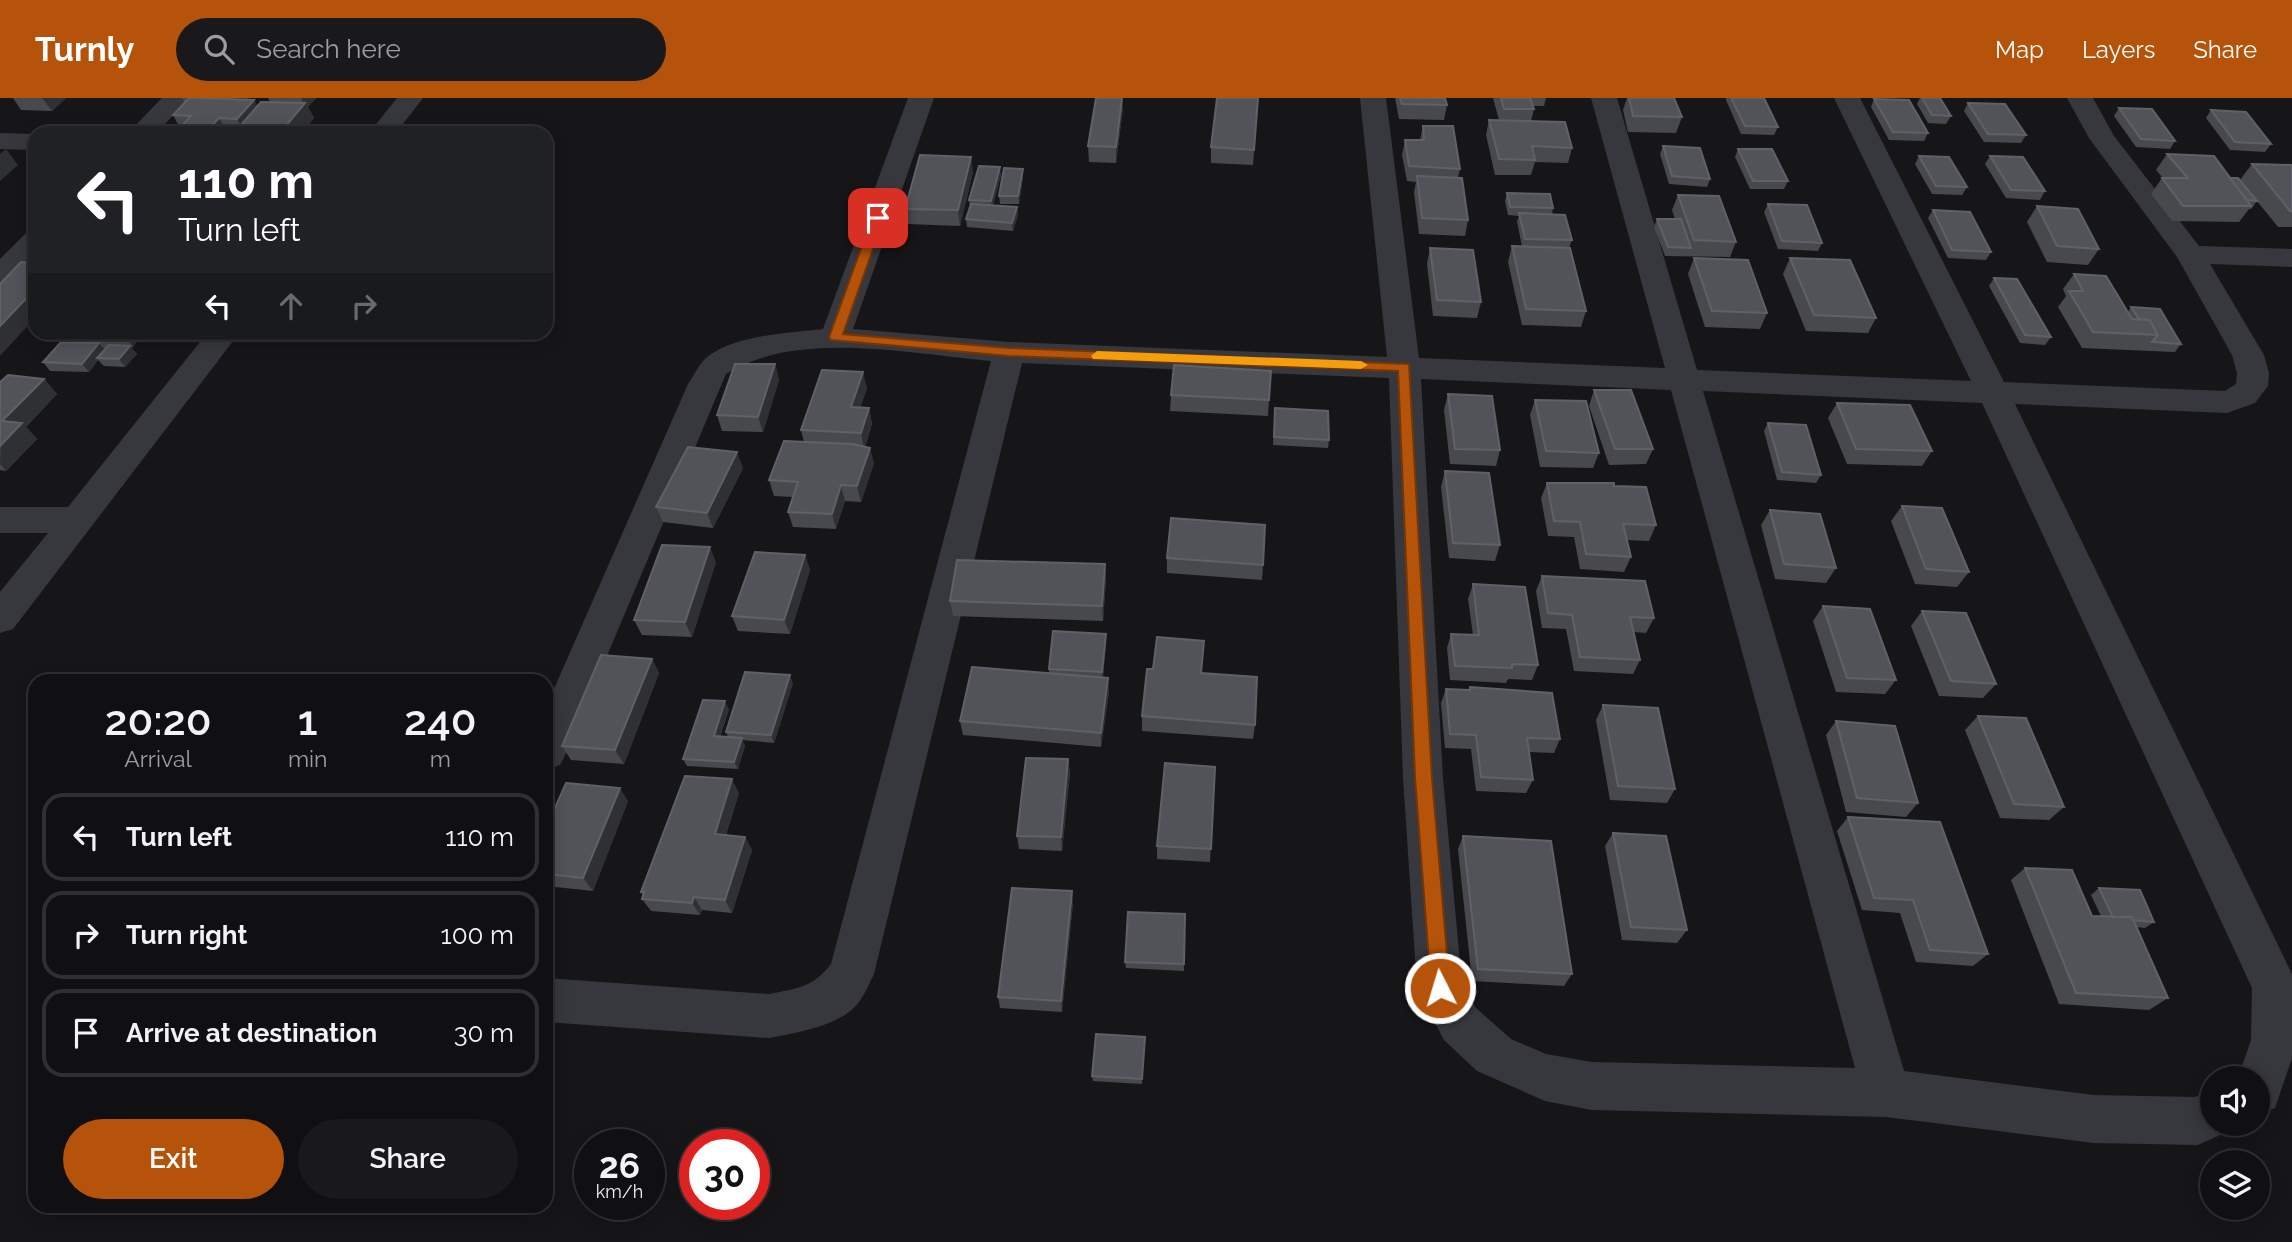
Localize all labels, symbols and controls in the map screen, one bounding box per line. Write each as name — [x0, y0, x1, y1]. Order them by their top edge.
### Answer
search box — [176, 18, 666, 81]
text: Turnly — [35, 30, 134, 69]
icon: search — [200, 30, 238, 68]
text: Search here — [256, 34, 401, 64]
text: Map — [1995, 35, 2044, 64]
text: Layers — [2082, 35, 2155, 64]
text: Share — [2193, 35, 2257, 64]
text: 110 m — [178, 152, 314, 209]
icon: left — [63, 154, 154, 245]
pin — [848, 188, 908, 248]
icon: arrive — [859, 199, 897, 237]
text: Turn left — [178, 211, 300, 248]
icon: left — [199, 287, 237, 325]
icon: ahead — [272, 287, 310, 325]
icon: right — [345, 287, 383, 325]
text: 20:20 — [104, 696, 212, 745]
text: 1 — [298, 696, 318, 745]
text: 240 — [404, 696, 477, 745]
text: Arrival — [124, 745, 192, 772]
text: min — [288, 745, 328, 772]
text: m — [430, 745, 451, 772]
icon: left — [67, 818, 105, 856]
text: Turn left — [126, 822, 232, 852]
text: 110 m — [445, 822, 514, 852]
icon: right — [67, 916, 105, 954]
text: Turn right — [126, 920, 247, 950]
text: 100 m — [441, 920, 514, 950]
position arrow — [1403, 951, 1477, 1025]
icon: arrive — [67, 1014, 105, 1052]
text: Arrive at destination — [126, 1018, 377, 1048]
text: 30 m — [454, 1018, 514, 1048]
map controls — [2200, 1066, 2270, 1220]
button: sound — [2200, 1066, 2270, 1136]
button: Exit — [63, 1119, 284, 1199]
button: Share — [298, 1119, 518, 1199]
speed limit sign: 30 — [679, 1129, 770, 1220]
text: 26 — [599, 1145, 640, 1186]
button: layers — [2200, 1150, 2270, 1220]
text: km/h — [596, 1181, 643, 1202]

